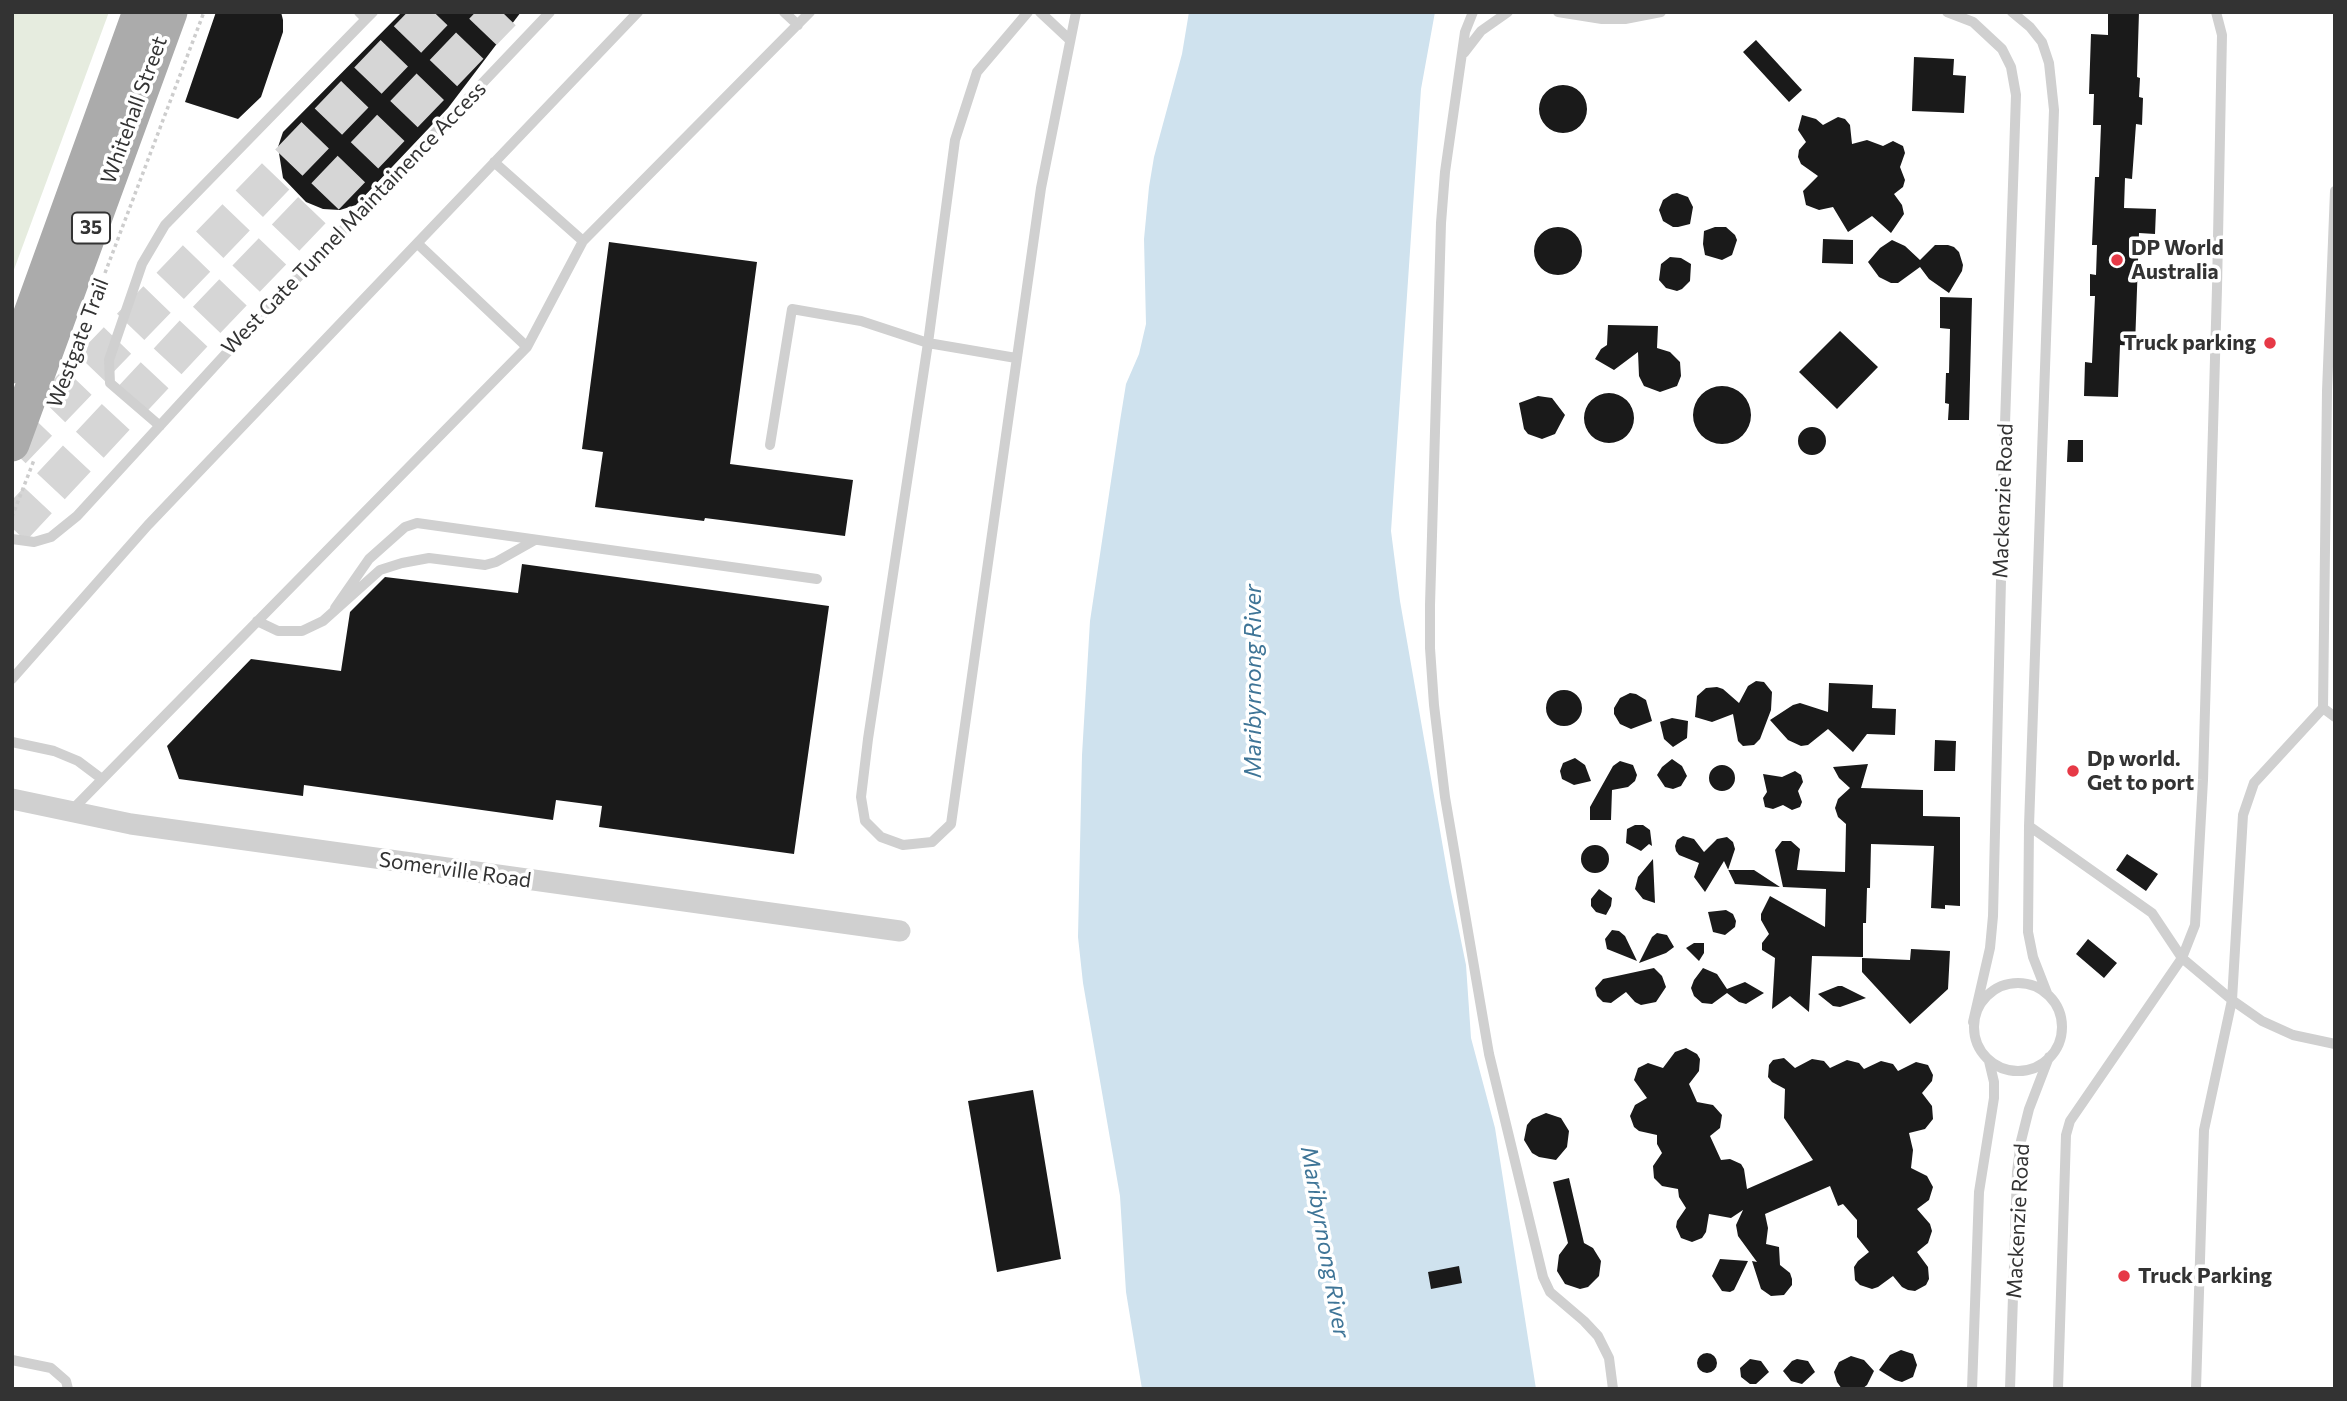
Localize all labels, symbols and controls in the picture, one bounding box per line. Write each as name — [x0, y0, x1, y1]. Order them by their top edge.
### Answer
street label: Whitehall Street — [96, 33, 172, 187]
street label: West Gate Tunnel Maintainence Access — [216, 76, 492, 360]
road number: 35 — [72, 212, 110, 244]
place label: DP World Australia — [2131, 235, 2224, 285]
marker: DP World Australia — [2109, 252, 2125, 268]
street label: Westgate Trail — [42, 275, 114, 411]
place label: Truck parking — [2123, 330, 2256, 356]
marker: Truck parking — [2262, 335, 2278, 351]
street label: Mackenzie Road — [1988, 423, 2018, 579]
water label: Maribyrnong River — [1239, 584, 1267, 778]
place label: Dp world. Get to port — [2087, 746, 2194, 796]
marker: Dp world. Get to port — [2065, 763, 2081, 779]
street label: Somerville Road — [377, 847, 533, 893]
street label: Mackenzie Road — [2001, 1143, 2035, 1299]
water label: Maribyrnong River — [1295, 1144, 1355, 1340]
place label: Truck Parking — [2138, 1263, 2272, 1289]
marker: Truck Parking — [2116, 1268, 2132, 1284]

